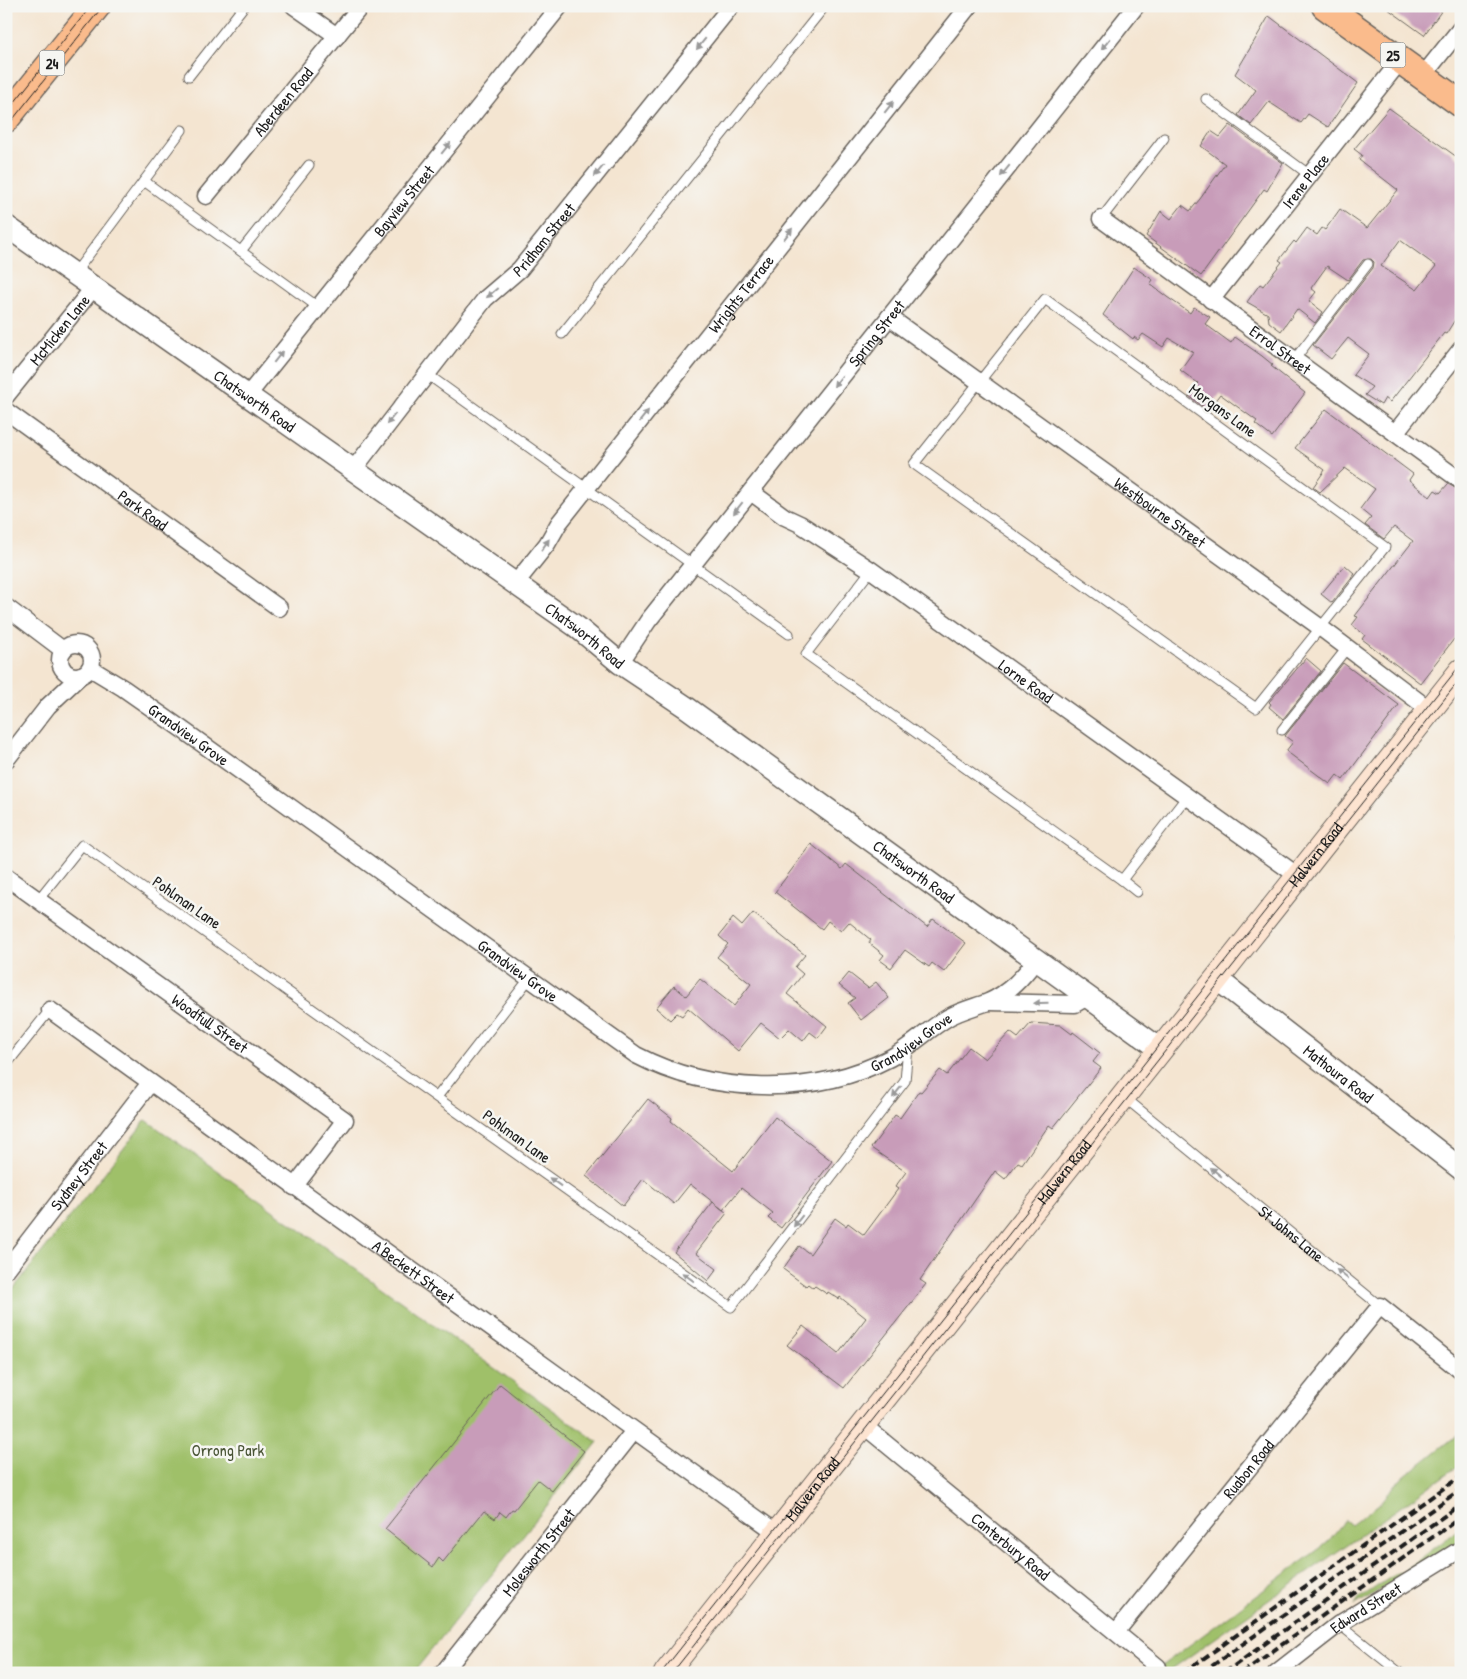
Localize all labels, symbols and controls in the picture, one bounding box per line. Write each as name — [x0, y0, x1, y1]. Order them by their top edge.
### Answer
one-way arrow — [695, 37, 706, 50]
one-way arrow — [1101, 38, 1112, 51]
road number: 25 — [1380, 42, 1406, 68]
road number: 24 — [40, 50, 64, 76]
street label: Aberdeen Road — [248, 62, 318, 141]
one-way arrow — [884, 101, 895, 114]
one-way arrow — [440, 142, 451, 155]
street label: Irene Place — [1277, 148, 1334, 213]
street label: Bayview Street — [368, 160, 440, 241]
one-way arrow — [594, 164, 604, 178]
one-way arrow — [999, 165, 1010, 178]
street label: Pridham Street — [508, 198, 580, 282]
one-way arrow — [783, 228, 794, 241]
street label: Wrights Terrace — [703, 250, 779, 337]
one-way arrow — [486, 287, 499, 298]
street label: McMicken Lane — [24, 289, 95, 370]
street label: Spring Street — [843, 295, 910, 371]
street label: Errol Street — [1245, 320, 1316, 380]
one-way arrow — [273, 351, 284, 364]
street label: Chatsworth Road — [209, 364, 300, 437]
one-way arrow — [833, 374, 844, 387]
street label: Morgans Lane — [1185, 378, 1262, 442]
one-way arrow — [638, 410, 649, 423]
one-way arrow — [385, 413, 396, 426]
street label: Westbourne Street — [1110, 472, 1211, 553]
street label: Park Road — [114, 484, 172, 535]
one-way arrow — [732, 502, 743, 515]
one-way arrow — [540, 538, 550, 552]
street label: Chatsworth Road — [541, 597, 629, 673]
street label: Lorne Road — [994, 654, 1058, 708]
street label: Grandview Grove — [144, 698, 234, 771]
street label: Malvern Road — [1283, 818, 1348, 891]
street label: Chatsworth Road — [869, 834, 959, 908]
street label: Pohlman Lane — [148, 870, 226, 934]
street label: Grandview Grove — [473, 934, 563, 1007]
street label: Woodfull Street — [167, 988, 253, 1058]
one-way arrow — [1032, 999, 1048, 1007]
street label: Grandview Grove — [867, 1006, 956, 1077]
street label: Mathoura Road — [1299, 1039, 1378, 1108]
one-way arrow — [892, 1085, 902, 1099]
street label: Pohlman Lane — [479, 1104, 556, 1168]
street label: Malvern Road — [1031, 1135, 1096, 1208]
street label: Sydney Street — [45, 1136, 113, 1215]
one-way arrow — [1210, 1166, 1223, 1177]
one-way arrow — [549, 1177, 562, 1187]
street label: St Johns Lane — [1254, 1200, 1329, 1267]
one-way arrow — [792, 1214, 803, 1227]
street label: A'Beckett Street — [368, 1235, 460, 1309]
one-way arrow — [1336, 1269, 1349, 1280]
one-way arrow — [681, 1272, 694, 1282]
street label: Ruabon Road — [1218, 1435, 1279, 1503]
park label: Orrong Park — [192, 1439, 265, 1461]
street label: Malvern Road — [780, 1452, 844, 1526]
street label: Molesworth Street — [497, 1503, 580, 1601]
street label: Canterbury Road — [966, 1507, 1055, 1585]
street label: Edward Street — [1325, 1577, 1406, 1638]

